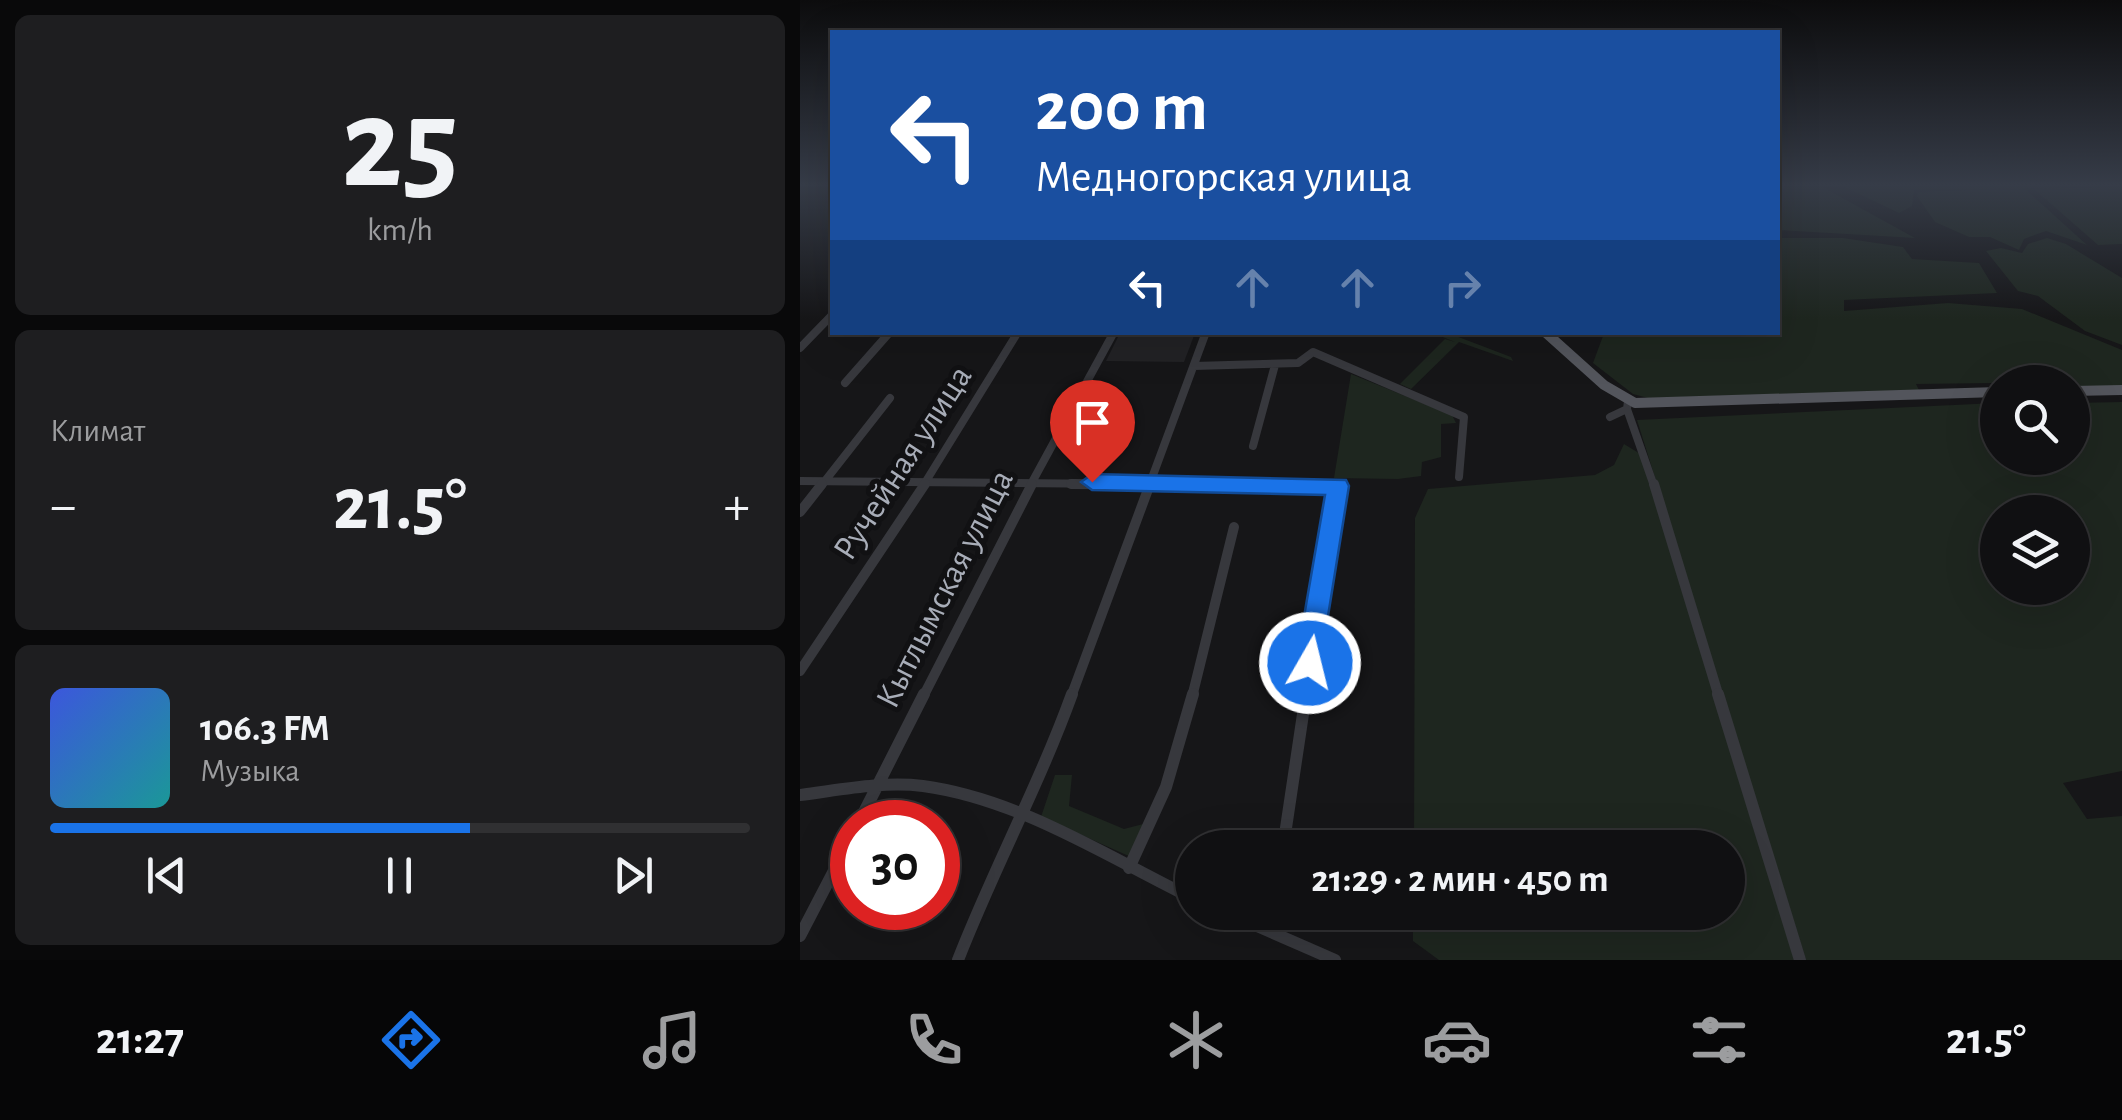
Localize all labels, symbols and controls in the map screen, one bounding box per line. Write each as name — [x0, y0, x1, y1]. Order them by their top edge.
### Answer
icon: left — [870, 70, 1000, 200]
text: 200 m — [1035, 73, 1208, 143]
text: 25 — [341, 81, 459, 211]
text: Медногорская улица — [1035, 155, 1412, 200]
text: km/h — [367, 214, 433, 246]
icon: left — [1120, 260, 1175, 315]
icon: ahead — [1225, 260, 1280, 315]
icon: ahead — [1330, 260, 1385, 315]
icon: right — [1435, 260, 1490, 315]
street label: Ручейная улица — [827, 360, 979, 566]
map controls — [1980, 365, 2090, 605]
button: search — [1980, 365, 2090, 475]
pin — [1050, 380, 1135, 483]
icon: arrive — [1065, 395, 1120, 450]
text: Климат — [50, 415, 145, 447]
street label: Кытлымская улица — [870, 464, 1020, 714]
text: 21.5° — [333, 468, 467, 543]
text: − — [50, 479, 76, 534]
text: + — [724, 479, 750, 534]
button: layers — [1980, 495, 2090, 605]
position arrow — [1258, 611, 1362, 715]
text: 106.3 FM — [200, 710, 330, 748]
text: Музыка — [200, 755, 300, 787]
speed limit sign: 30 — [830, 800, 960, 930]
icon: previous — [139, 848, 194, 903]
icon: pause — [372, 848, 427, 903]
icon: next — [606, 848, 661, 903]
text: 21:29 · 2 мин · 450 m — [1311, 861, 1609, 899]
icon: directions — [376, 1005, 446, 1075]
icon: music — [637, 1005, 707, 1075]
icon: phone — [899, 1005, 969, 1075]
icon: climate — [1161, 1005, 1231, 1075]
icon: car — [1422, 1005, 1492, 1075]
icon: filters — [1684, 1005, 1754, 1075]
text: 21:27 — [96, 1017, 184, 1062]
text: 21.5° — [1946, 1017, 2026, 1062]

